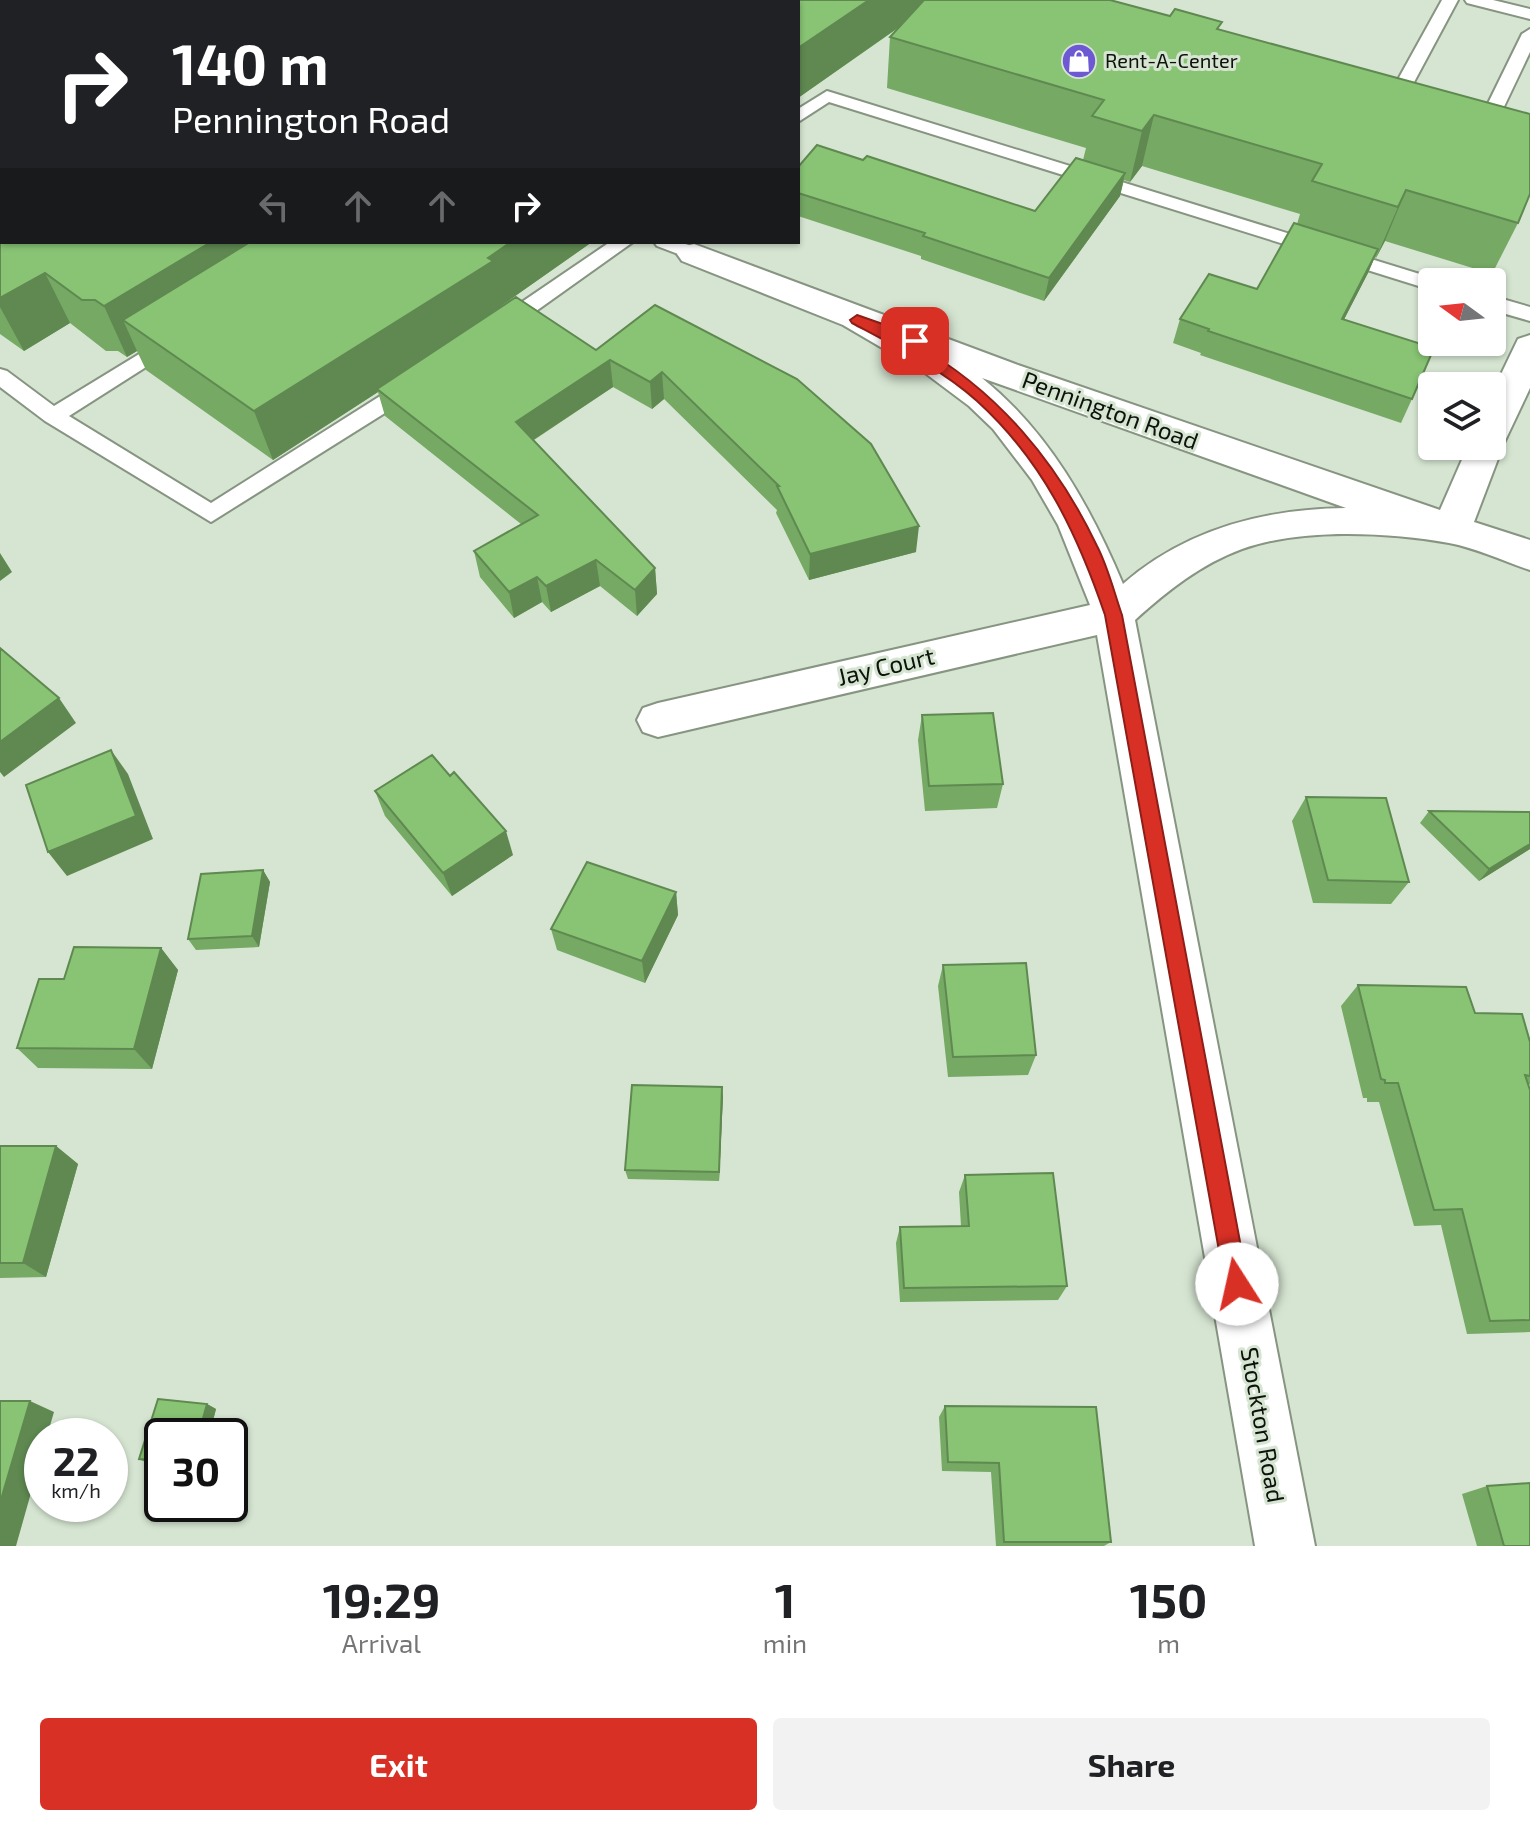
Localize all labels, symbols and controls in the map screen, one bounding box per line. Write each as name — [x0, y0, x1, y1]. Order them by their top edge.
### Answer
text: 140 m — [172, 29, 329, 96]
icon: right — [40, 32, 144, 136]
shop icon: Rent-A-Center — [1060, 42, 1098, 80]
place label: Rent-A-Center — [1105, 48, 1238, 72]
text: Pennington Road — [172, 97, 450, 140]
icon: left — [252, 184, 296, 228]
icon: ahead — [336, 184, 380, 228]
icon: ahead — [420, 184, 464, 228]
icon: right — [504, 184, 548, 228]
north arrow — [1418, 268, 1506, 356]
map controls — [1418, 268, 1506, 460]
pin — [881, 307, 949, 375]
icon: arrive — [893, 319, 937, 363]
street label: Pennington Road — [1018, 364, 1203, 455]
button: layers — [1418, 372, 1506, 460]
street label: Jay Court — [834, 640, 937, 691]
position arrow — [1195, 1242, 1279, 1326]
street label: Stockton Road — [1236, 1345, 1291, 1505]
speed limit sign: 30 — [144, 1418, 248, 1522]
text: 22 — [53, 1436, 99, 1484]
text: km/h — [51, 1478, 101, 1502]
text: 19:29 — [323, 1570, 440, 1628]
text: 1 — [775, 1570, 795, 1628]
text: 150 — [1130, 1570, 1207, 1628]
text: Arrival — [342, 1627, 421, 1658]
text: min — [763, 1627, 807, 1658]
text: m — [1157, 1627, 1180, 1658]
button: Exit — [40, 1718, 757, 1810]
button: Share — [773, 1718, 1490, 1810]

